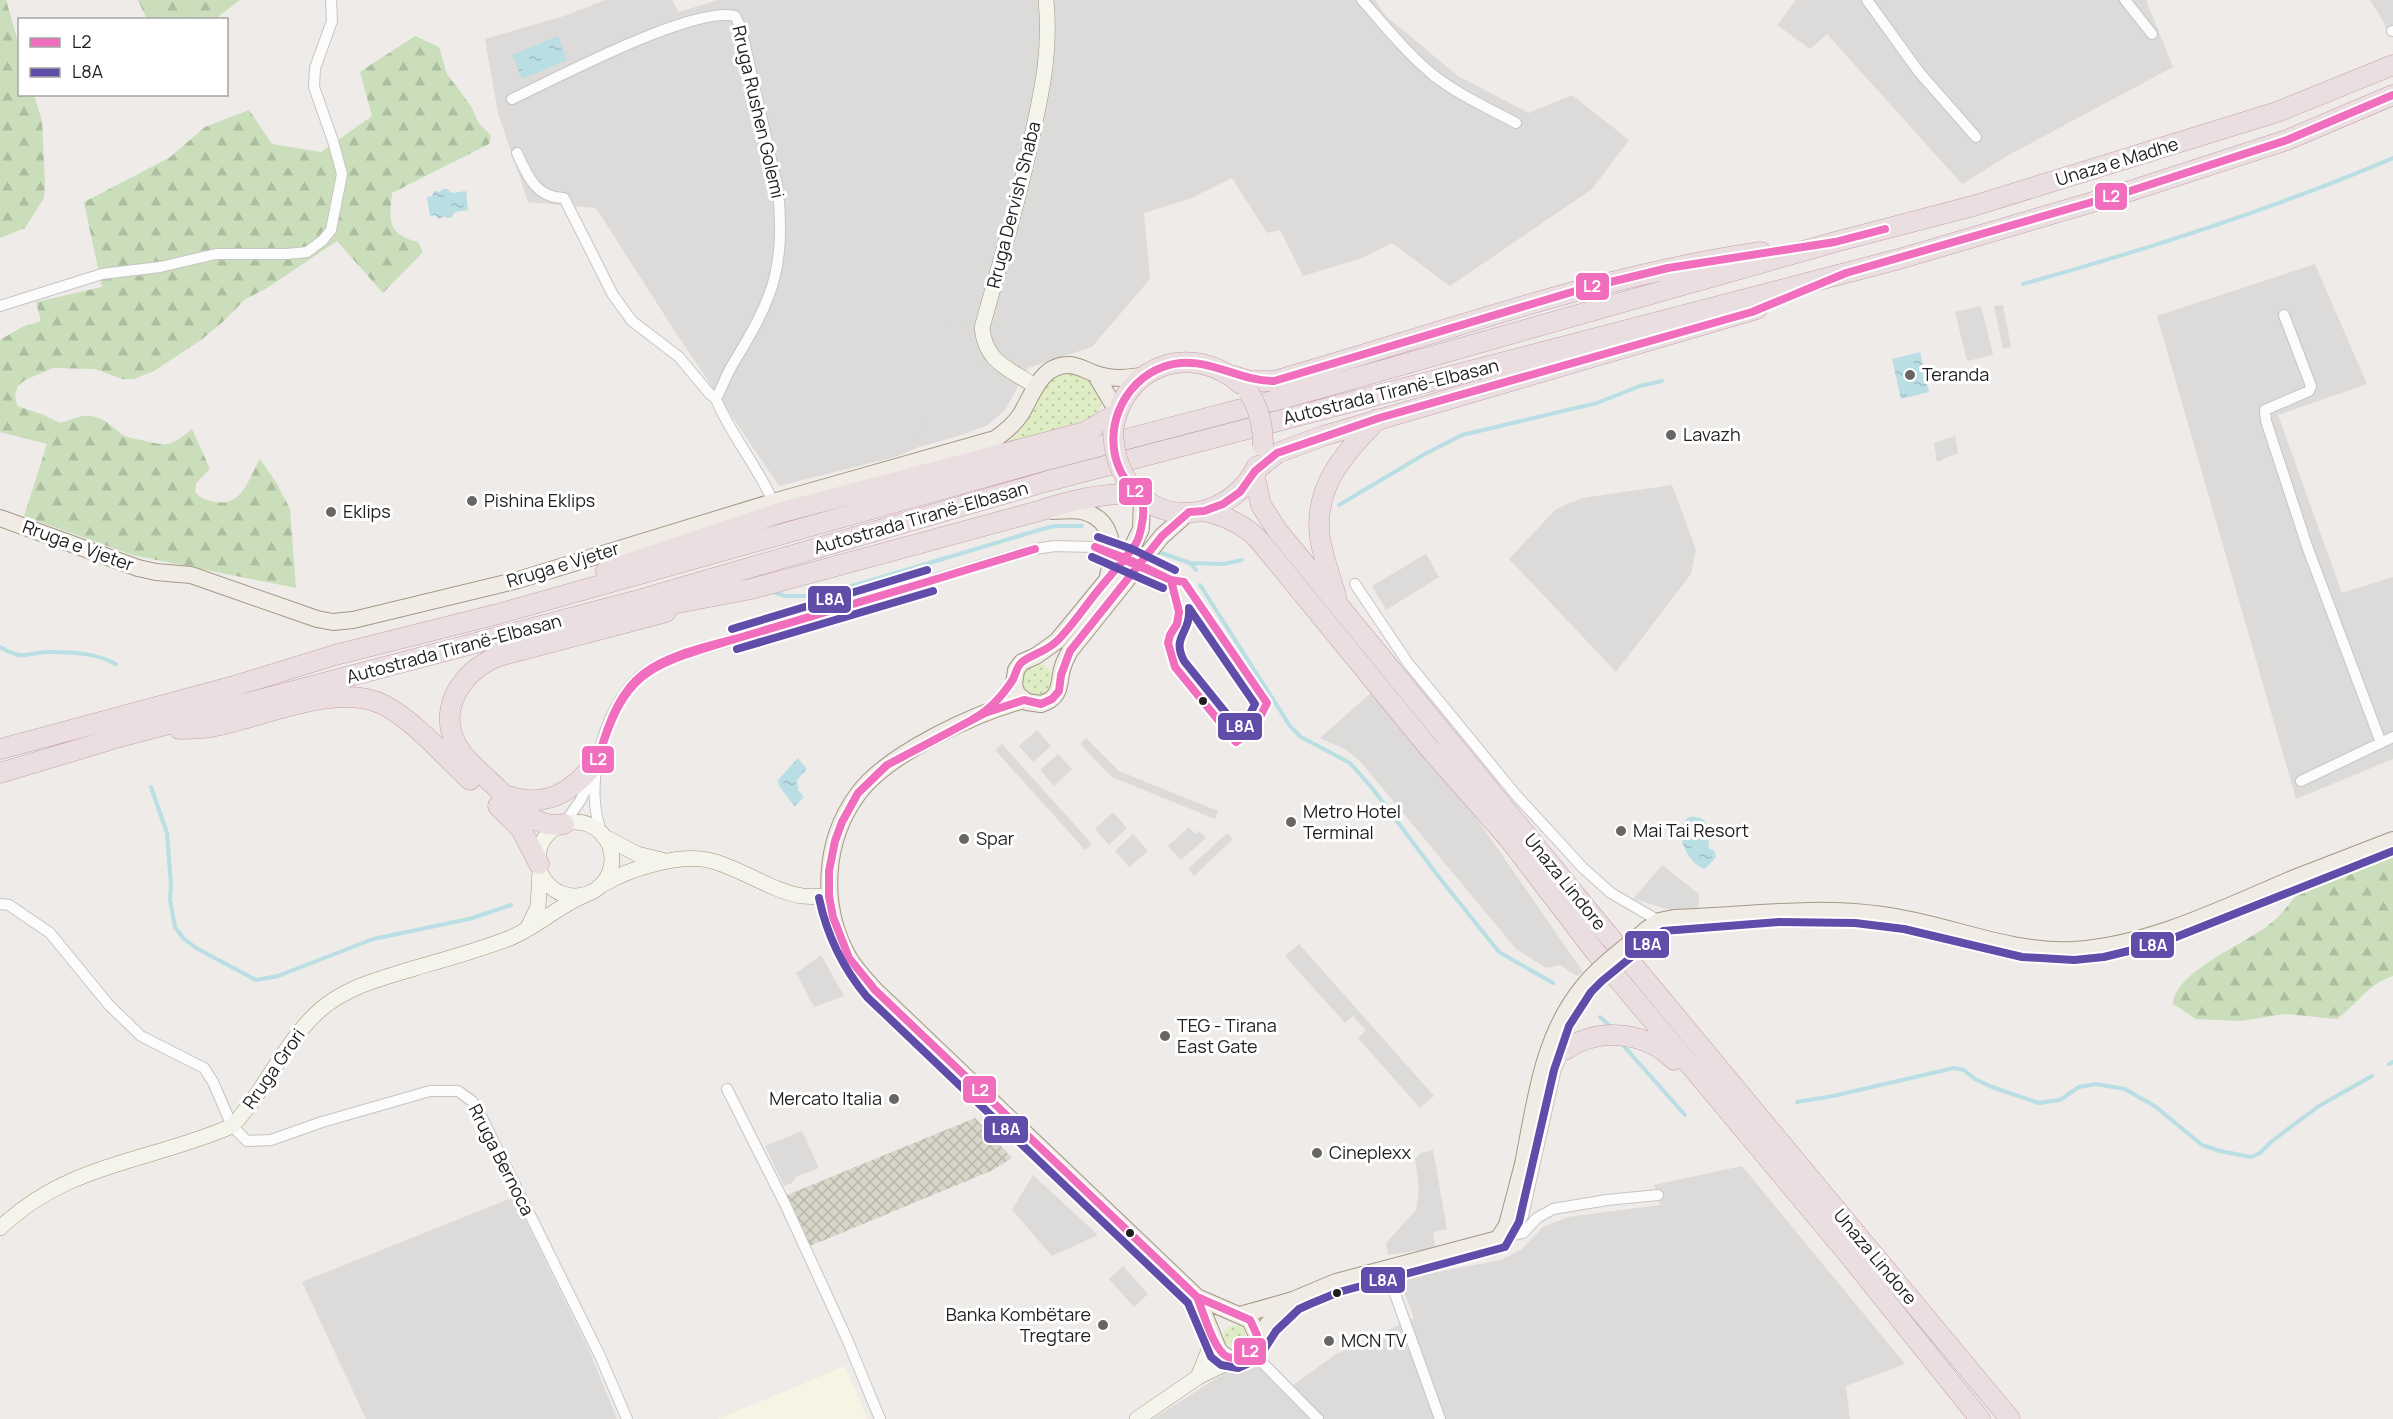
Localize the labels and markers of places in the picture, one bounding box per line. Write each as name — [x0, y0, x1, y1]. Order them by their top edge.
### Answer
place label: Teranda — [1922, 362, 1989, 386]
marker: Teranda — [1903, 368, 1917, 382]
place label: Lavazh — [1683, 422, 1741, 446]
marker: Lavazh — [1664, 428, 1678, 442]
place label: Pishina Eklips — [484, 488, 595, 512]
marker: Pishina Eklips — [465, 494, 479, 508]
place label: Eklips — [343, 499, 391, 523]
marker: Eklips — [324, 505, 338, 519]
unlabelled marker — [1197, 695, 1209, 707]
place label: Metro Hotel Terminal — [1303, 799, 1401, 844]
marker: Metro Hotel Terminal — [1284, 815, 1298, 829]
place label: Mai Tai Resort — [1633, 818, 1749, 842]
marker: Mai Tai Resort — [1614, 824, 1628, 838]
place label: Spar — [976, 826, 1015, 850]
marker: Spar — [957, 832, 971, 846]
place label: TEG - Tirana East Gate — [1177, 1013, 1277, 1058]
marker: TEG - Tirana East Gate — [1158, 1029, 1172, 1043]
place label: Mercato Italia — [769, 1086, 882, 1110]
marker: Mercato Italia — [887, 1092, 901, 1106]
place label: Cineplexx — [1329, 1140, 1411, 1164]
marker: Cineplexx — [1310, 1146, 1324, 1160]
unlabelled marker — [1124, 1227, 1136, 1239]
unlabelled marker — [1331, 1287, 1343, 1299]
place label: Banka Kombëtare Tregtare — [946, 1302, 1091, 1347]
marker: Banka Kombëtare Tregtare — [1096, 1318, 1110, 1332]
place label: MCN TV — [1341, 1328, 1407, 1352]
marker: MCN TV — [1322, 1334, 1336, 1348]

